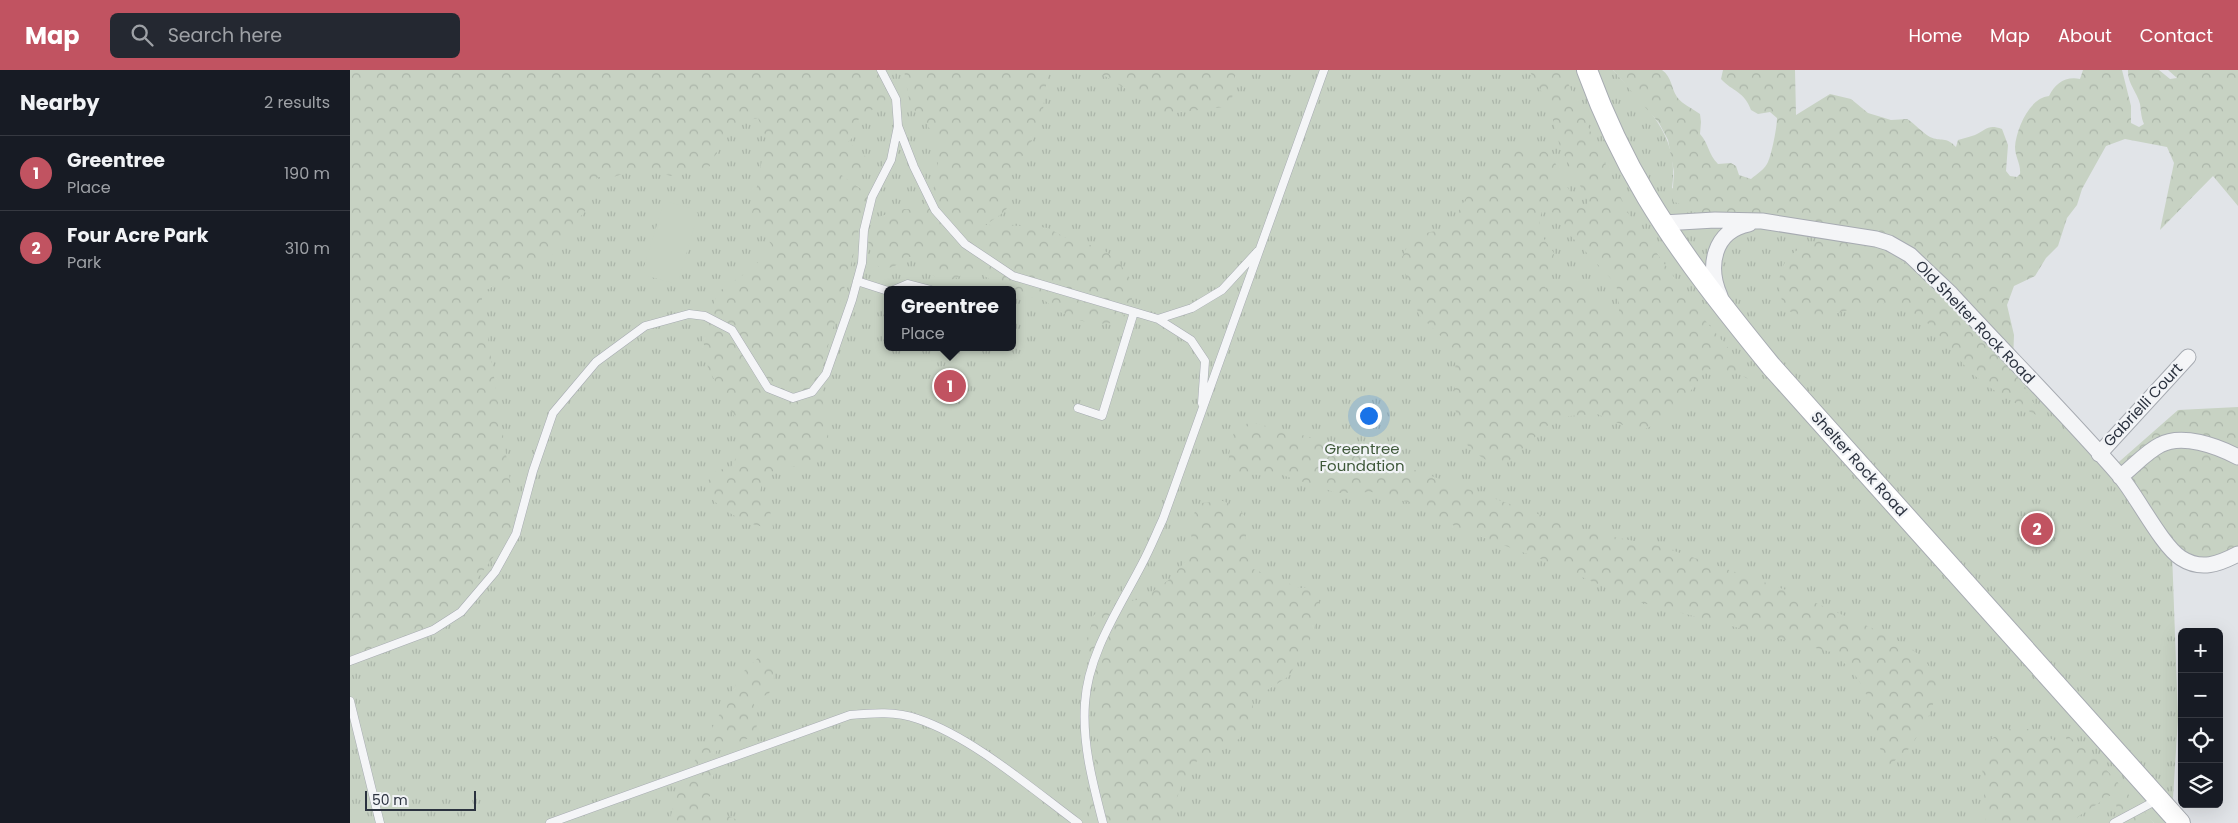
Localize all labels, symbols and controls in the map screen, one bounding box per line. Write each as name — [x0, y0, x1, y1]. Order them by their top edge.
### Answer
search box — [110, 13, 460, 58]
text: Map — [25, 19, 80, 52]
icon: search — [128, 21, 156, 49]
text: Search here — [168, 22, 282, 49]
text: Home — [1908, 23, 1962, 48]
text: Map — [1990, 23, 2030, 48]
text: About — [2058, 23, 2112, 48]
text: Contact — [2140, 23, 2213, 48]
text: Nearby — [20, 88, 100, 117]
text: 2 results — [264, 91, 330, 114]
text: Greentree — [67, 147, 165, 174]
text: 1 — [33, 162, 39, 185]
text: 190 m — [284, 162, 330, 185]
text: Place — [67, 176, 111, 199]
text: Four Acre Park — [67, 222, 208, 249]
text: 2 — [31, 237, 41, 260]
text: 310 m — [285, 237, 330, 260]
text: Park — [67, 251, 101, 274]
street label: Old Shelter Rock Road — [1911, 255, 2040, 388]
popup — [884, 286, 1016, 351]
text: Greentree — [901, 293, 999, 320]
text: Place — [901, 322, 945, 345]
street label: Gabrielli Court — [2098, 358, 2187, 451]
pin: 1 — [934, 367, 966, 405]
your location — [1356, 403, 1382, 429]
street label: Shelter Rock Road — [1807, 407, 1912, 521]
park label: Greentree Foundation — [1320, 438, 1405, 476]
pin: 2 — [2021, 510, 2053, 548]
map controls — [2178, 628, 2223, 808]
button: + — [2178, 628, 2223, 673]
button: − — [2178, 673, 2223, 718]
button: locate — [2178, 718, 2223, 763]
button: layers — [2178, 763, 2223, 808]
scale bar — [365, 788, 476, 811]
text: 50 m — [372, 790, 408, 810]

